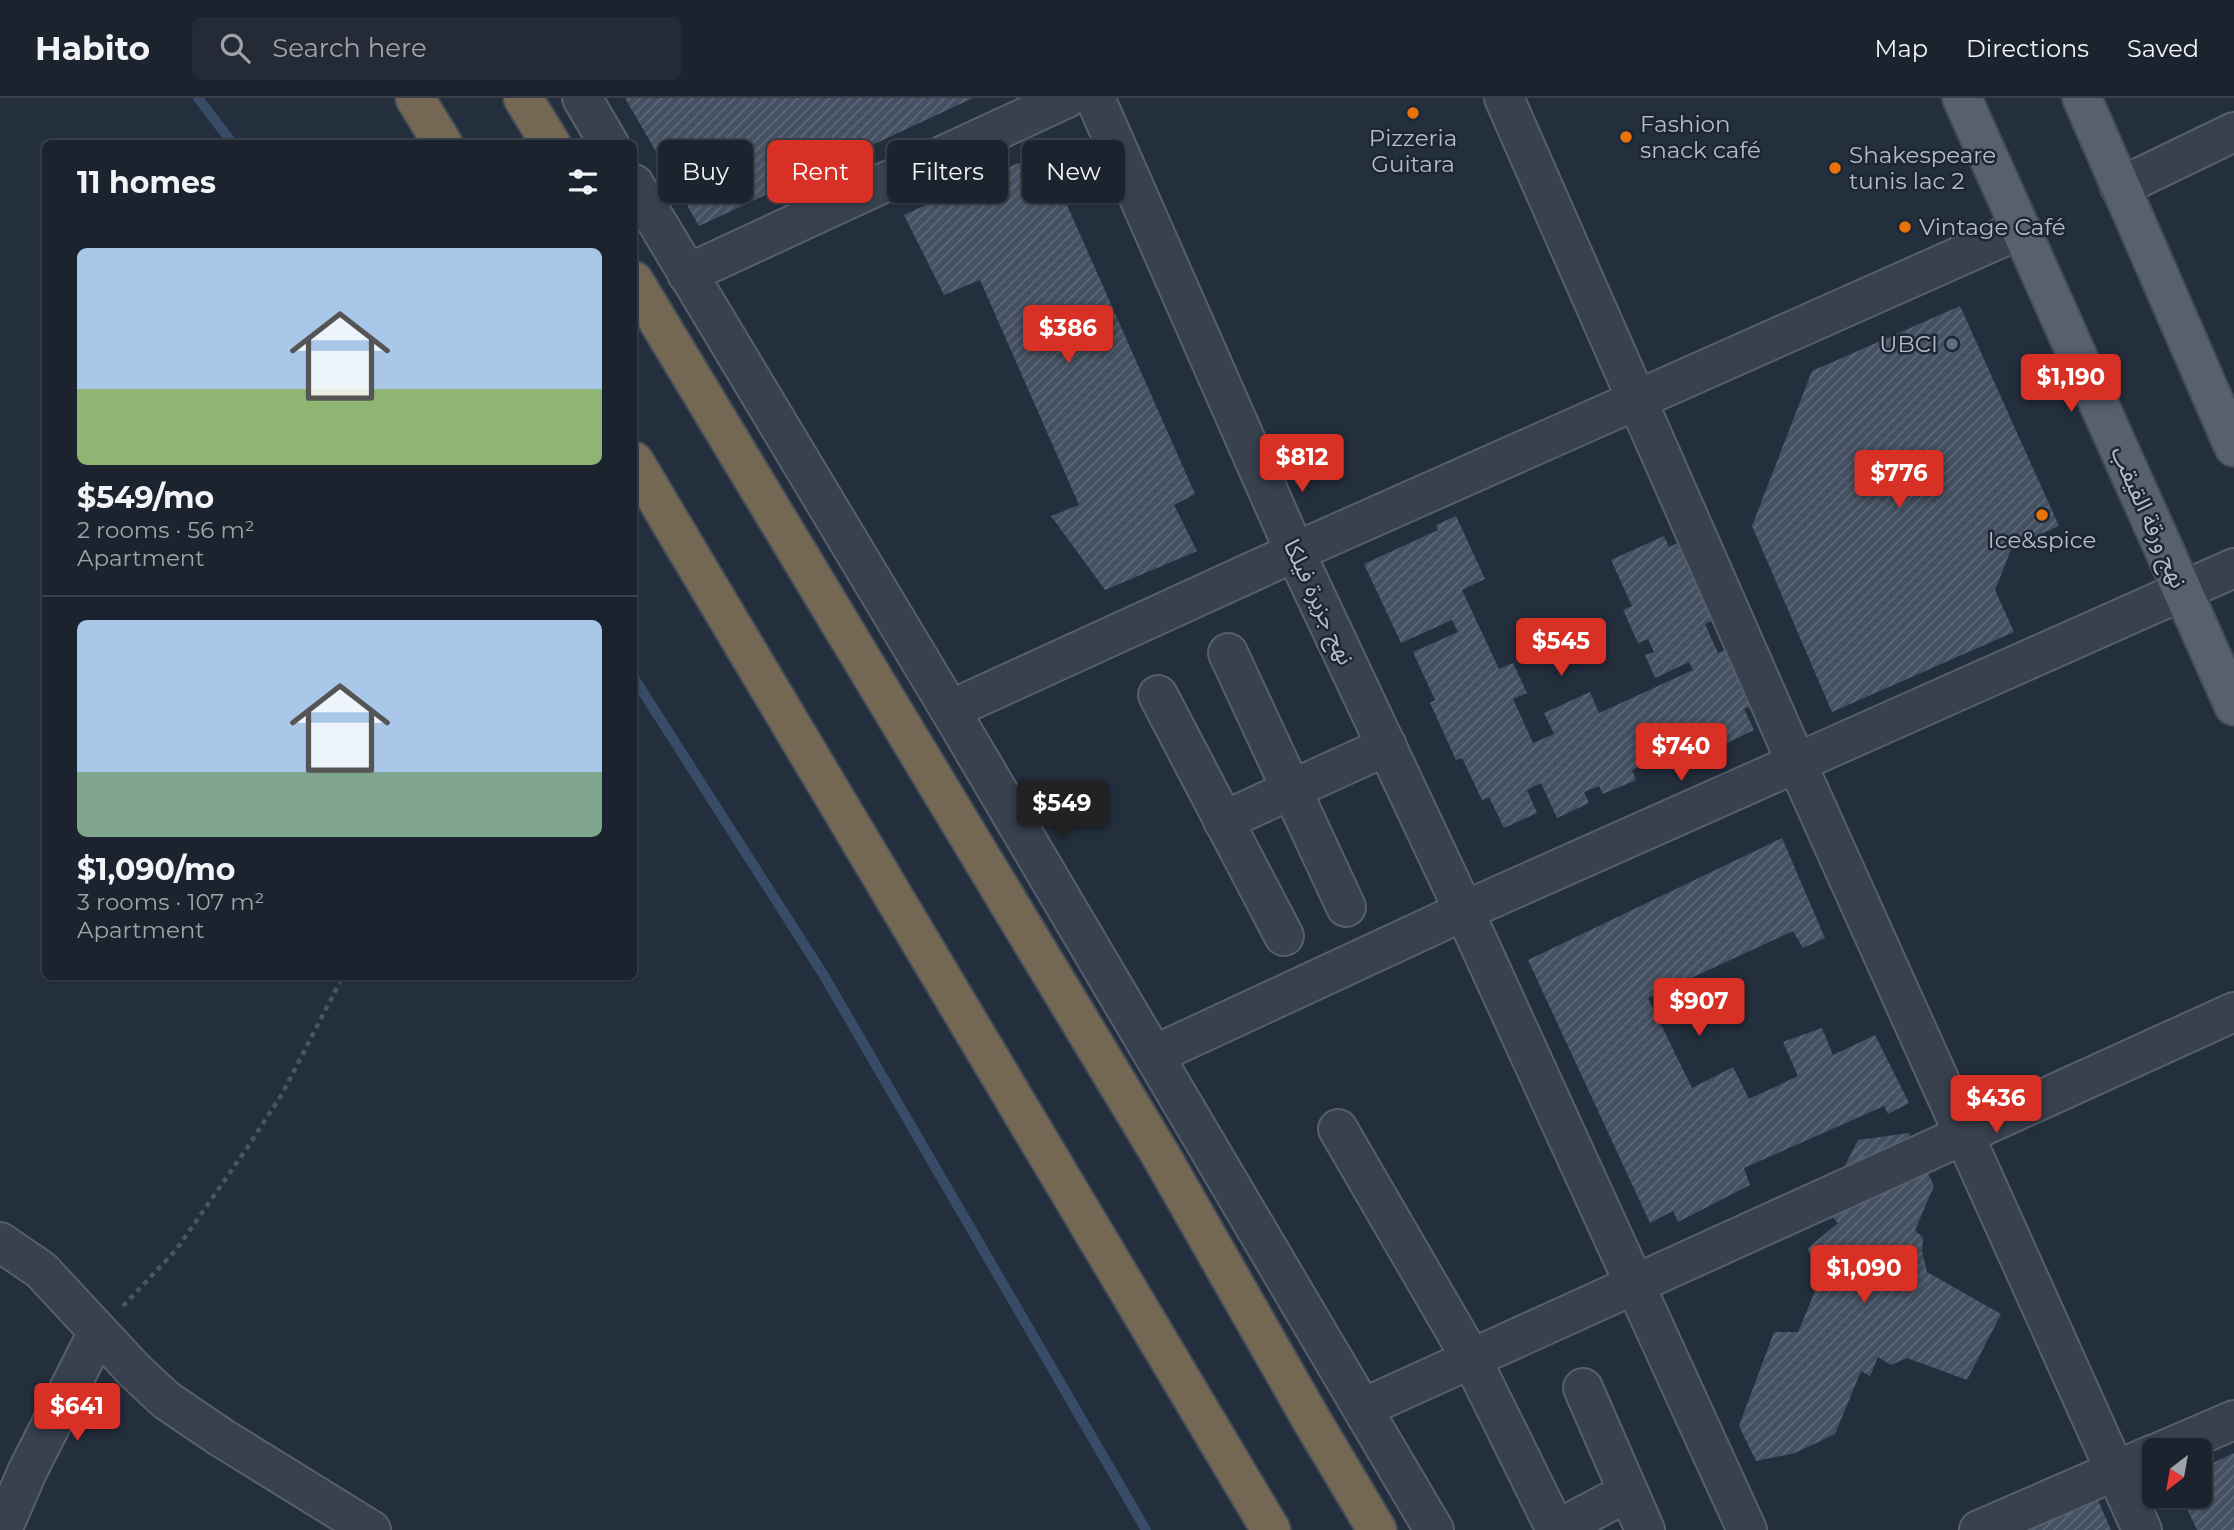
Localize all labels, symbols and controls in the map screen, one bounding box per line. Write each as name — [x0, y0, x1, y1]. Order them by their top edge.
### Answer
search box — [192, 17, 682, 80]
text: Habito — [35, 28, 150, 68]
icon: search — [216, 29, 254, 67]
text: Search here — [272, 32, 427, 64]
text: Map — [1875, 34, 1928, 63]
text: Directions — [1966, 34, 2089, 63]
text: Saved — [2127, 34, 2199, 63]
marker: Pizzeria Guitara — [1405, 105, 1421, 121]
place label: Fashion snack café — [1640, 110, 1761, 164]
place label: Pizzeria Guitara — [1369, 124, 1457, 178]
marker: Fashion snack café — [1618, 129, 1634, 145]
chip: Buy — [658, 140, 753, 203]
chip: Rent — [767, 140, 873, 203]
chip: Filters — [887, 140, 1008, 203]
chip: New — [1022, 140, 1125, 203]
place label: Shakespeare tunis lac 2 — [1849, 141, 1996, 195]
marker: Shakespeare tunis lac 2 — [1827, 160, 1843, 176]
icon: filters — [564, 163, 602, 201]
text: 11 homes — [77, 164, 216, 201]
place label: Vintage Café — [1919, 213, 2066, 241]
marker: Vintage Café — [1897, 219, 1913, 235]
icon: home — [277, 293, 403, 419]
pin: $386 — [1027, 306, 1109, 365]
text: $386 — [1039, 314, 1097, 342]
place label: UBCI — [1879, 330, 1938, 358]
marker: UBCI — [1944, 336, 1960, 352]
pin: $1,190 — [2014, 354, 2128, 414]
text: $1,190 — [2037, 363, 2105, 391]
pin: $812 — [1261, 434, 1343, 494]
street label: نهج ورقة القيقب — [2103, 442, 2193, 593]
text: $812 — [1276, 443, 1328, 471]
pin: $776 — [1858, 450, 1940, 510]
text: $776 — [1870, 459, 1928, 487]
text: $549/mo — [77, 479, 214, 516]
marker: Ice&spice — [2034, 507, 2050, 523]
text: 2 rooms · 56 m² — [77, 516, 255, 544]
place label: Ice&spice — [1988, 526, 2096, 554]
street label: نهج جزيرة فيلكا — [1275, 535, 1360, 671]
text: Apartment — [77, 544, 205, 572]
pin: $545 — [1520, 618, 1602, 678]
text: $545 — [1532, 627, 1590, 655]
icon: home — [277, 665, 403, 791]
pin: $740 — [1640, 724, 1722, 783]
text: $740 — [1652, 732, 1710, 760]
pin: $549 — [1021, 780, 1103, 840]
text: $549 — [1033, 789, 1091, 817]
text: $1,090/mo — [77, 851, 235, 888]
text: 3 rooms · 107 m² — [77, 888, 264, 916]
text: Apartment — [77, 916, 205, 944]
pin: $907 — [1658, 978, 1740, 1038]
text: $907 — [1670, 987, 1728, 1015]
pin: $436 — [1955, 1076, 2037, 1135]
text: $436 — [1967, 1084, 2025, 1112]
pin: $1,090 — [1807, 1246, 1921, 1305]
text: $1,090 — [1826, 1254, 1902, 1282]
pin: $641 — [36, 1384, 118, 1443]
text: $641 — [50, 1392, 104, 1420]
north arrow — [2142, 1438, 2212, 1508]
map controls — [2142, 1438, 2212, 1508]

